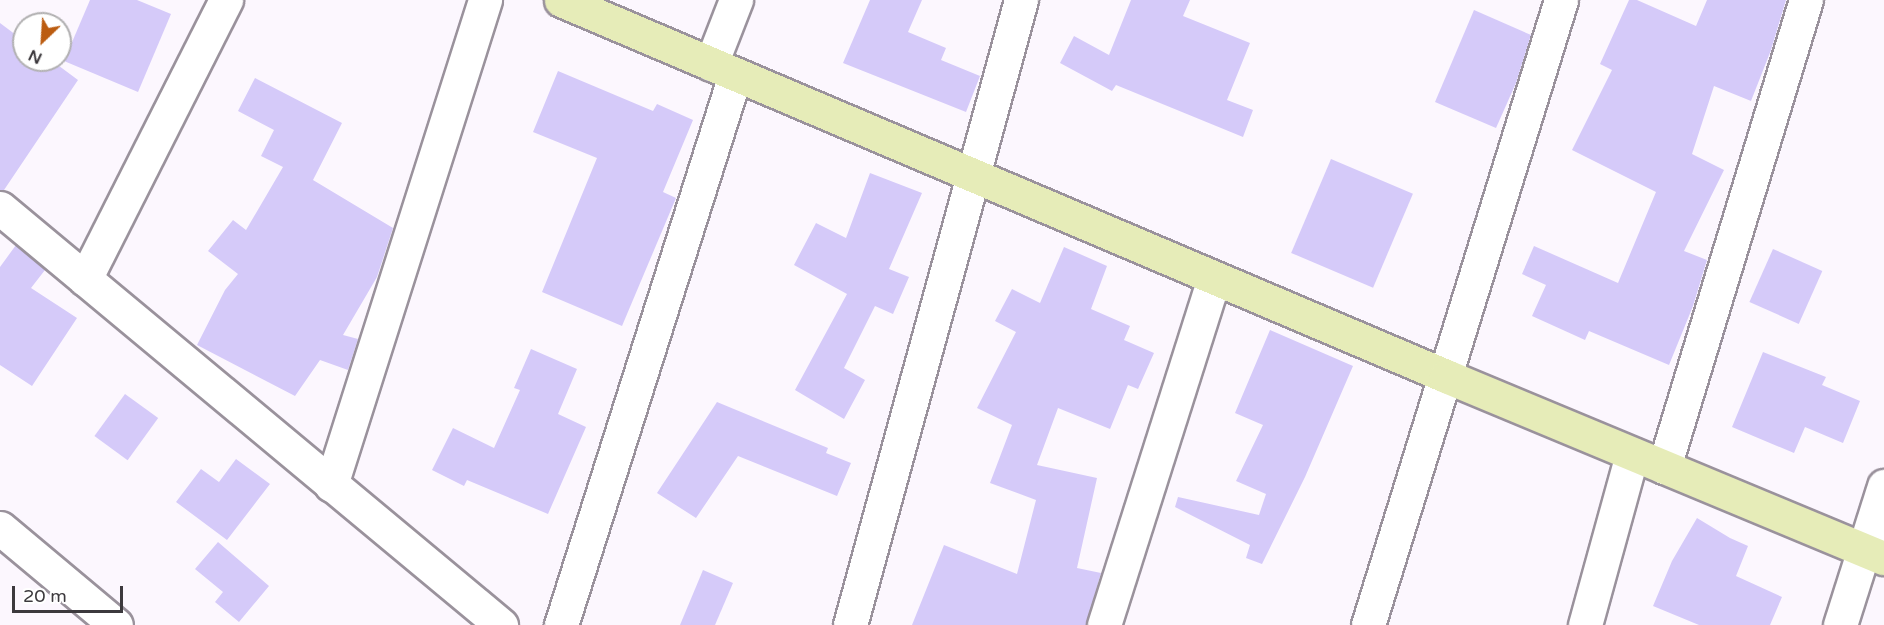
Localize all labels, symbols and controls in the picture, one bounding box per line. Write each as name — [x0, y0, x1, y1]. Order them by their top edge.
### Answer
north arrow — [12, 12, 72, 72]
text: N — [25, 45, 45, 68]
scale bar — [15, 574, 126, 612]
text: 20 m — [23, 585, 67, 607]

